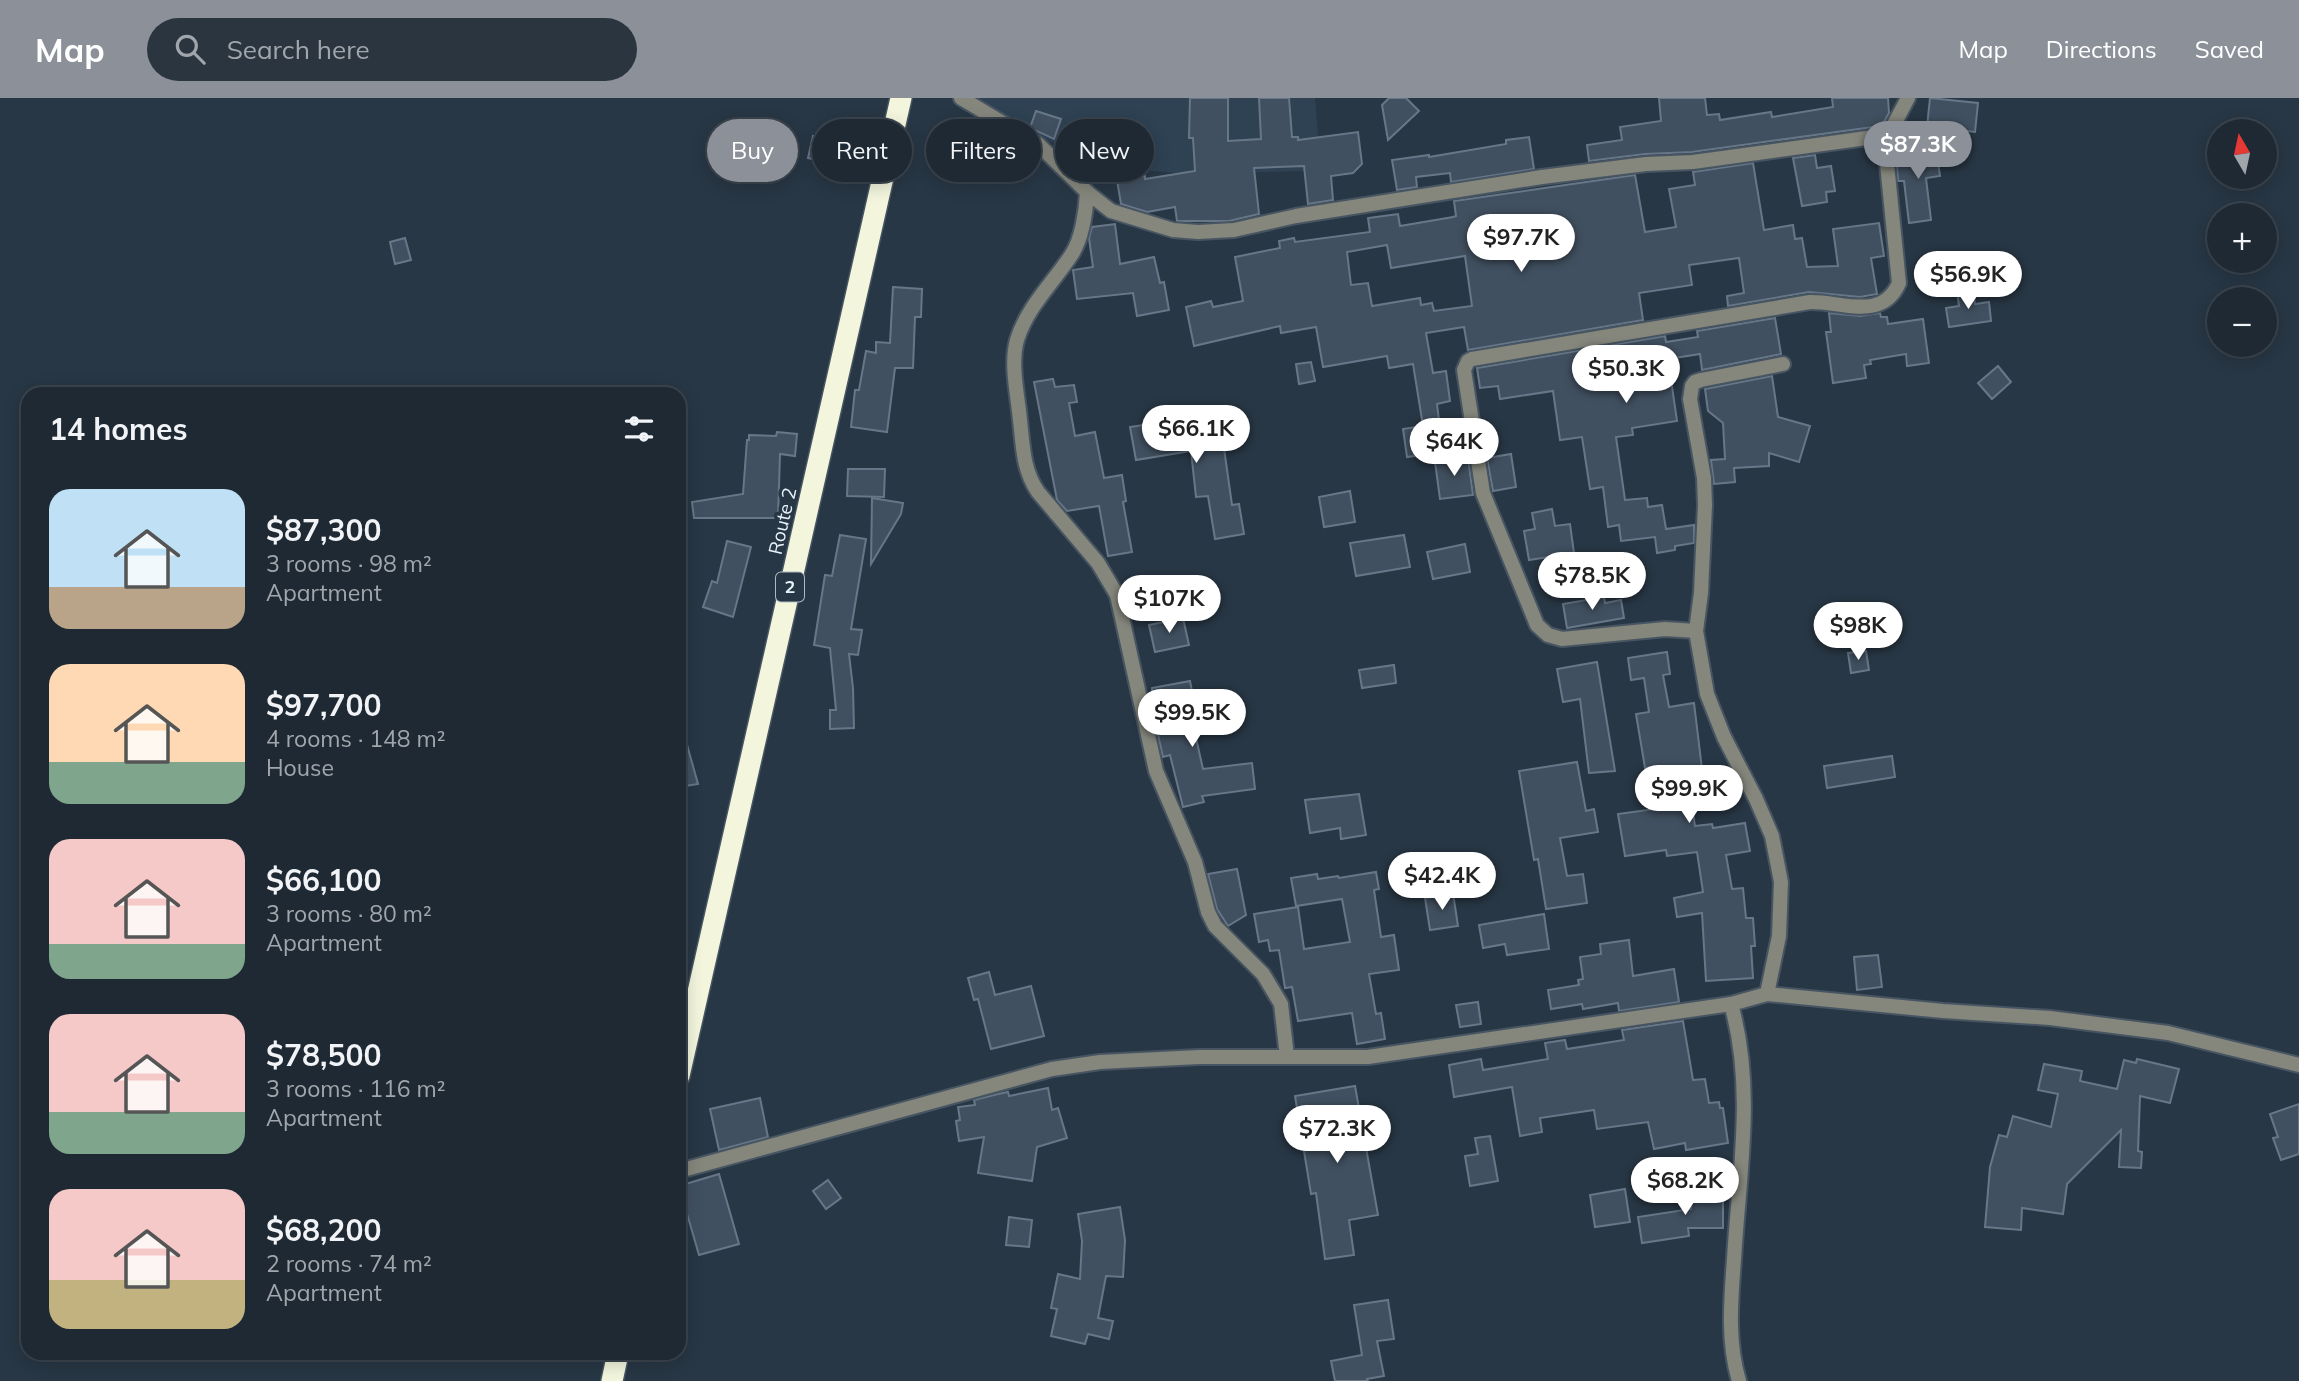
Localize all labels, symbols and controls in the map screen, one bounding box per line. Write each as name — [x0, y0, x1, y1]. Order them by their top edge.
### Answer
search box — [147, 18, 637, 81]
text: Map — [35, 29, 105, 70]
icon: search — [171, 30, 209, 68]
text: Search here — [227, 33, 370, 66]
text: Map — [1958, 34, 2008, 64]
text: Directions — [2046, 34, 2157, 64]
text: Saved — [2195, 34, 2264, 64]
chip: Buy — [707, 119, 798, 182]
chip: Rent — [812, 119, 912, 182]
chip: Filters — [926, 119, 1041, 182]
chip: New — [1055, 119, 1154, 182]
north arrow — [2207, 119, 2277, 189]
map controls — [2207, 119, 2277, 357]
pin: $87.3K — [1861, 122, 1975, 181]
text: $87.3K — [1880, 129, 1956, 158]
button: + — [2207, 203, 2277, 273]
pin: $97.7K — [1464, 214, 1578, 274]
text: $97.7K — [1483, 222, 1559, 251]
pin: $56.9K — [1911, 252, 2025, 311]
text: $56.9K — [1930, 259, 2006, 288]
button: − — [2207, 287, 2277, 357]
pin: $50.3K — [1569, 345, 1683, 405]
text: $50.3K — [1588, 353, 1664, 382]
pin: $66.1K — [1139, 406, 1253, 465]
text: 14 homes — [49, 410, 188, 448]
icon: filters — [620, 410, 658, 448]
text: $66.1K — [1158, 413, 1234, 442]
pin: $64K — [1413, 418, 1495, 478]
text: $64K — [1426, 426, 1482, 455]
street label: Route 2 — [763, 485, 801, 557]
text: $87,300 — [266, 511, 381, 549]
icon: home — [105, 517, 189, 601]
text: 3 rooms · 98 m² — [266, 549, 432, 578]
pin: $78.5K — [1535, 552, 1649, 612]
text: $78.5K — [1554, 560, 1630, 589]
road number: 2 — [776, 573, 804, 602]
pin: $107K — [1120, 575, 1218, 635]
text: Apartment — [266, 578, 382, 607]
text: $107K — [1134, 583, 1204, 612]
pin: $98K — [1817, 602, 1899, 662]
text: $98K — [1830, 610, 1886, 639]
text: $97,700 — [266, 686, 381, 724]
pin: $99.5K — [1135, 690, 1249, 749]
icon: home — [105, 692, 189, 776]
text: $99.5K — [1154, 697, 1230, 726]
text: 4 rooms · 148 m² — [266, 724, 446, 753]
text: House — [266, 753, 334, 782]
pin: $99.9K — [1632, 766, 1746, 825]
text: $99.9K — [1651, 773, 1727, 802]
pin: $42.4K — [1385, 852, 1499, 912]
text: $42.4K — [1404, 860, 1480, 889]
text: $66,100 — [266, 861, 381, 899]
icon: home — [105, 867, 189, 951]
text: 3 rooms · 80 m² — [266, 899, 432, 928]
text: Apartment — [266, 928, 382, 957]
text: $78,500 — [266, 1036, 381, 1074]
icon: home — [105, 1042, 189, 1126]
text: 3 rooms · 116 m² — [266, 1074, 446, 1103]
text: Apartment — [266, 1103, 382, 1132]
pin: $72.3K — [1280, 1105, 1394, 1165]
text: $72.3K — [1299, 1113, 1375, 1142]
pin: $68.2K — [1628, 1158, 1742, 1217]
text: $68.2K — [1647, 1165, 1723, 1194]
text: $68,200 — [266, 1211, 381, 1249]
icon: home — [105, 1217, 189, 1301]
text: 2 rooms · 74 m² — [266, 1249, 432, 1278]
text: Apartment — [266, 1278, 382, 1307]

